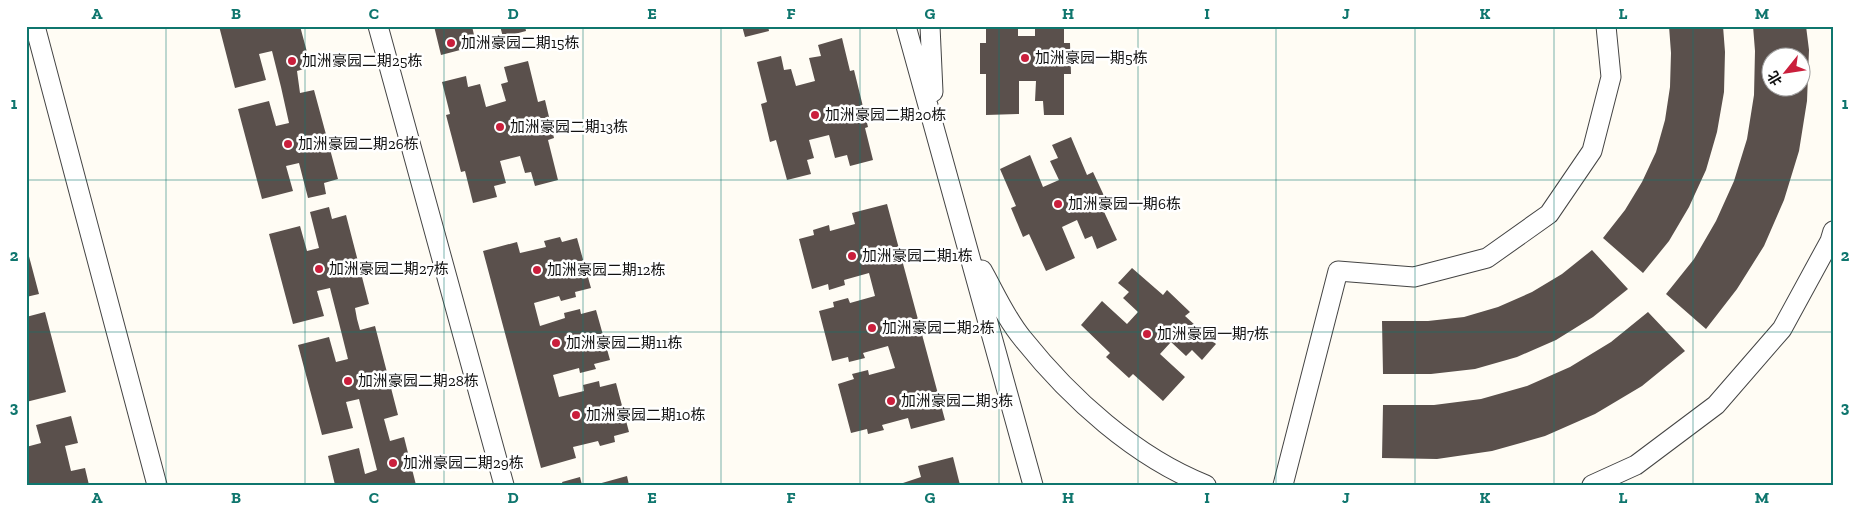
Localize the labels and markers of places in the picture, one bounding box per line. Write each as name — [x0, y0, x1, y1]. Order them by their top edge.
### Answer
place label: 加洲豪园二期15栋 — [461, 34, 579, 52]
marker: 加洲豪园二期15栋 — [445, 37, 457, 49]
place label: 加洲豪园一期5栋 — [1035, 49, 1148, 67]
place label: 加洲豪园二期25栋 — [302, 52, 422, 70]
marker: 加洲豪园一期5栋 — [1019, 52, 1031, 64]
marker: 加洲豪园二期25栋 — [286, 55, 298, 67]
place label: 加洲豪园二期20栋 — [825, 106, 946, 124]
marker: 加洲豪园二期20栋 — [809, 109, 821, 121]
place label: 加洲豪园二期13栋 — [510, 118, 628, 136]
marker: 加洲豪园二期13栋 — [494, 121, 506, 133]
place label: 加洲豪园二期26栋 — [298, 135, 419, 153]
marker: 加洲豪园二期26栋 — [282, 138, 294, 150]
place label: 加洲豪园一期6栋 — [1068, 195, 1181, 213]
marker: 加洲豪园一期6栋 — [1052, 198, 1064, 210]
place label: 加洲豪园二期1栋 — [862, 247, 973, 265]
marker: 加洲豪园二期1栋 — [846, 250, 858, 262]
place label: 加洲豪园二期27栋 — [329, 260, 449, 278]
place label: 加洲豪园二期12栋 — [547, 261, 666, 279]
marker: 加洲豪园二期27栋 — [313, 263, 325, 275]
marker: 加洲豪园二期12栋 — [531, 264, 543, 276]
place label: 加洲豪园二期2栋 — [882, 319, 995, 337]
marker: 加洲豪园二期2栋 — [866, 322, 878, 334]
place label: 加洲豪园一期7栋 — [1157, 325, 1269, 343]
marker: 加洲豪园一期7栋 — [1141, 328, 1153, 340]
place label: 加洲豪园二期11栋 — [566, 334, 683, 352]
marker: 加洲豪园二期11栋 — [550, 337, 562, 349]
place label: 加洲豪园二期28栋 — [358, 372, 479, 390]
marker: 加洲豪园二期28栋 — [342, 375, 354, 387]
place label: 加洲豪园二期3栋 — [901, 392, 1013, 410]
marker: 加洲豪园二期3栋 — [885, 395, 897, 407]
place label: 加洲豪园二期10栋 — [586, 406, 705, 424]
marker: 加洲豪园二期10栋 — [570, 409, 582, 421]
place label: 加洲豪园二期29栋 — [403, 454, 524, 472]
marker: 加洲豪园二期29栋 — [387, 457, 399, 469]

